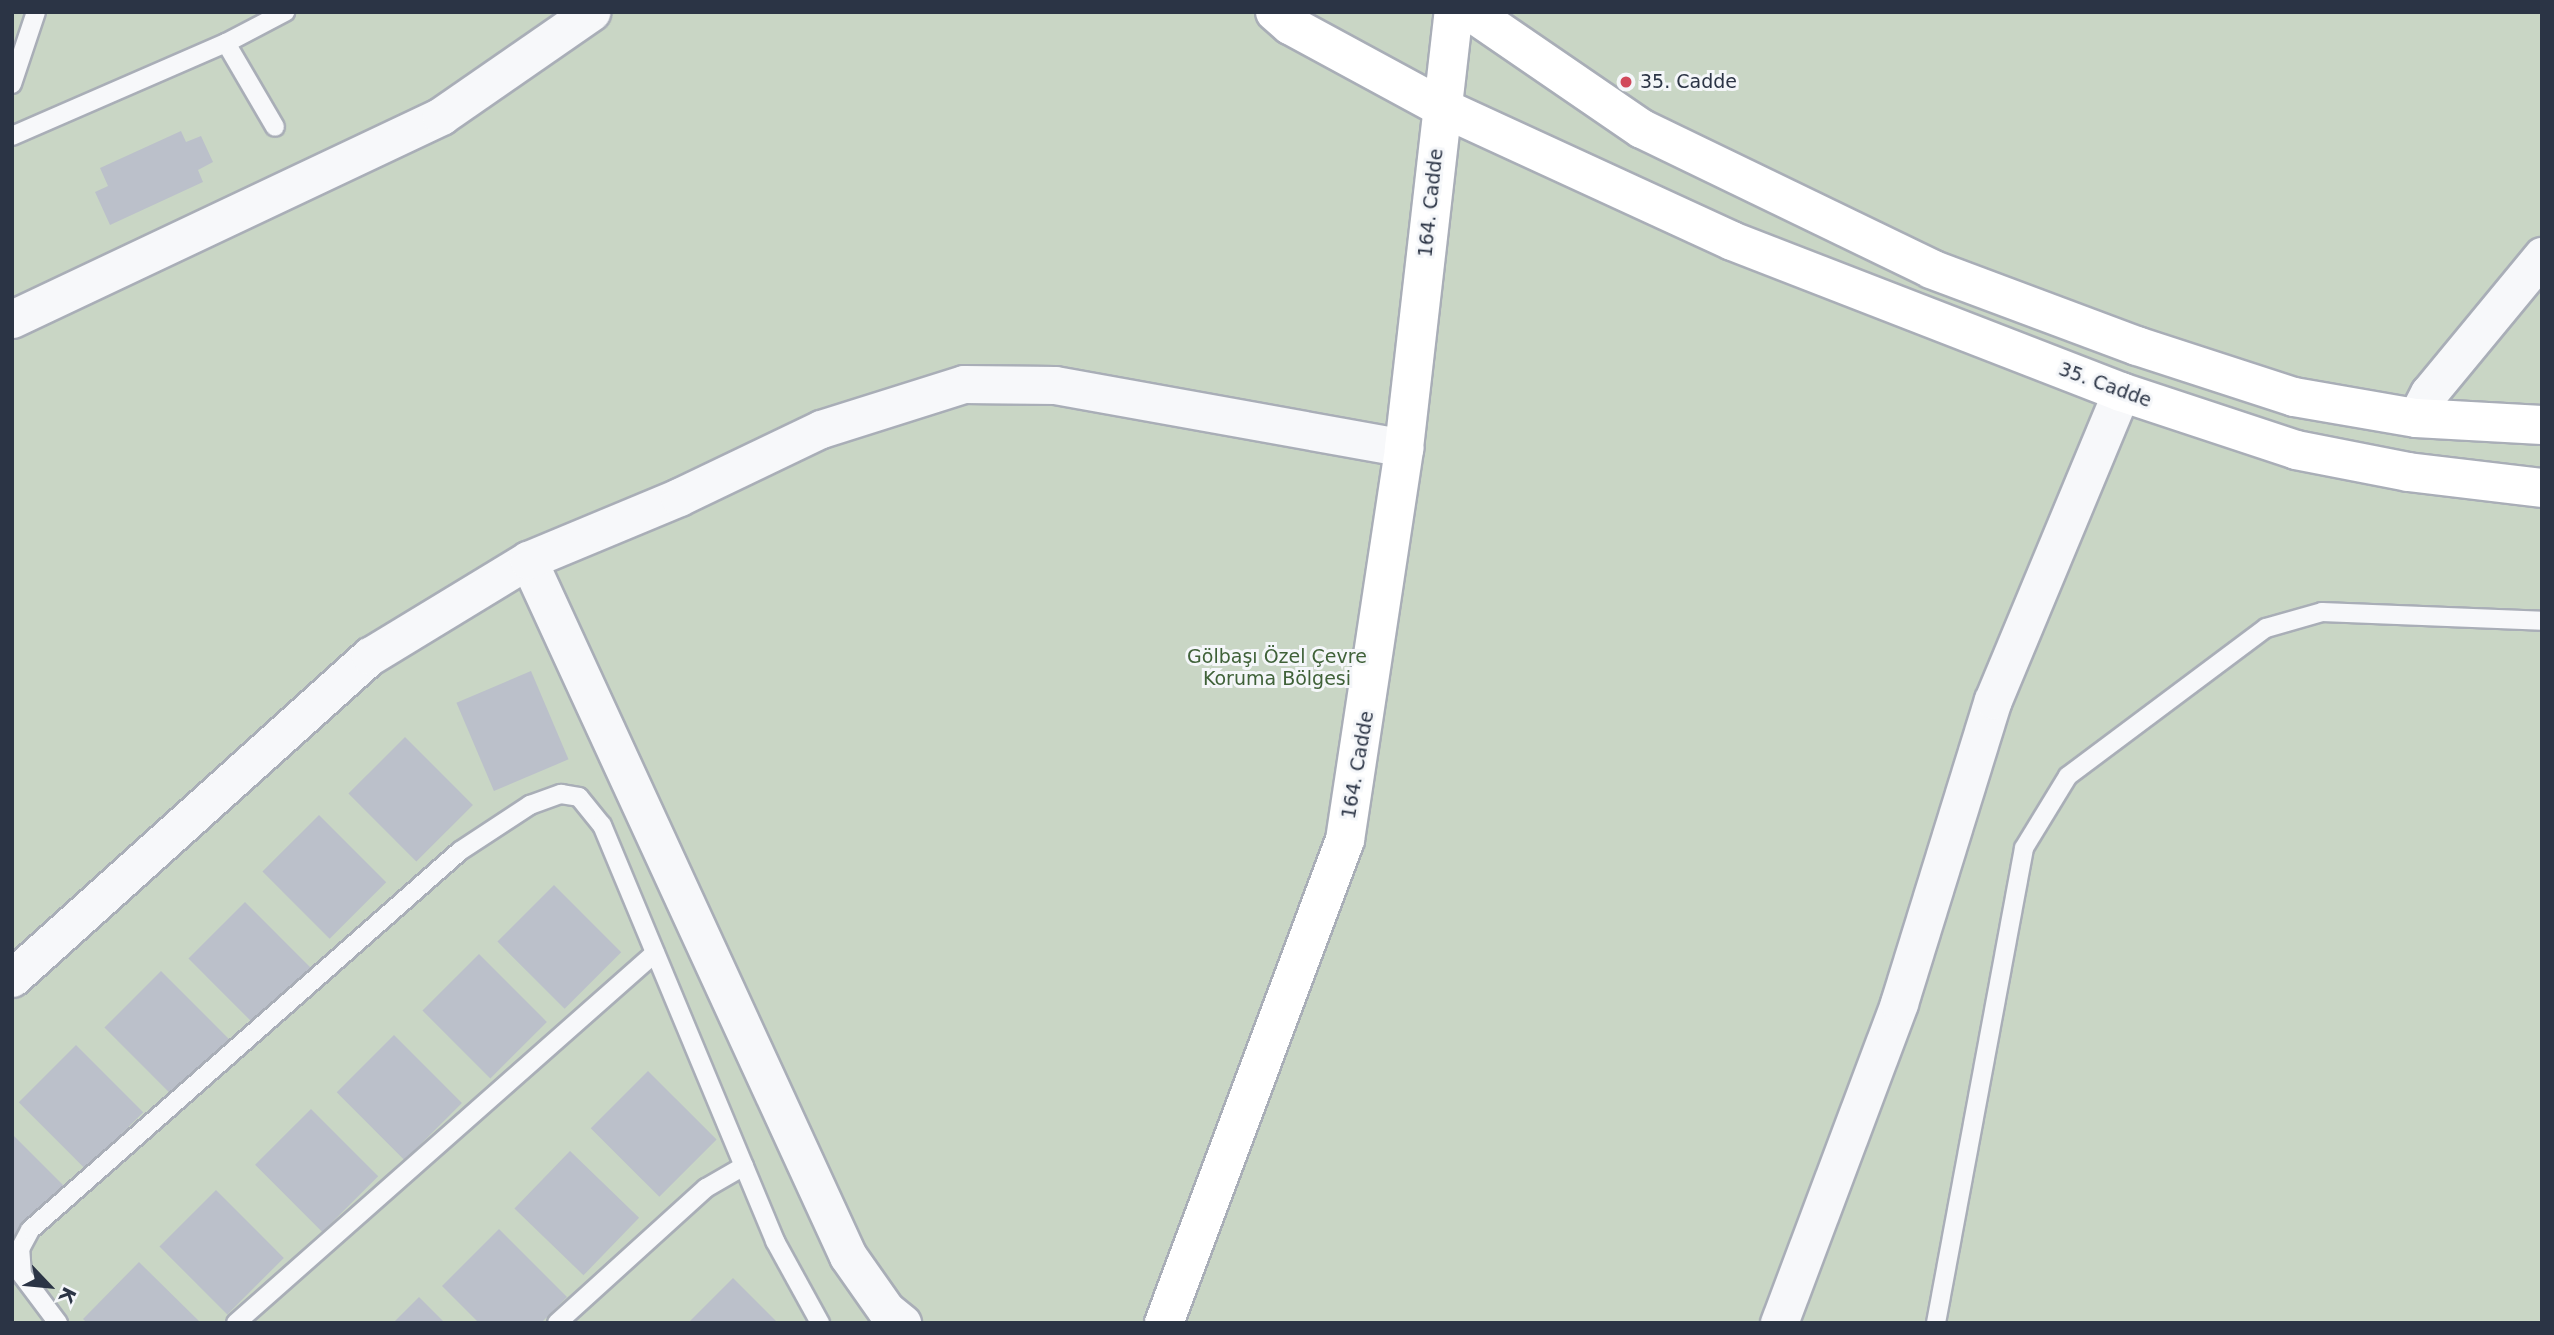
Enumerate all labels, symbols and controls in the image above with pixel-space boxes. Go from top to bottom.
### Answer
place label: 35. Cadde [1640,71,1737,93]
marker: 35. Cadde [1618,74,1634,90]
street label: 164. Cadde [1414,148,1448,258]
street label: 35. Cadde [2056,358,2154,412]
park label: Gölbaşı Özel Çevre Koruma Bölgesi [1187,646,1367,690]
street label: 164. Cadde [1337,709,1379,821]
north arrow [14,1251,84,1321]
text: K [55,1284,81,1307]

